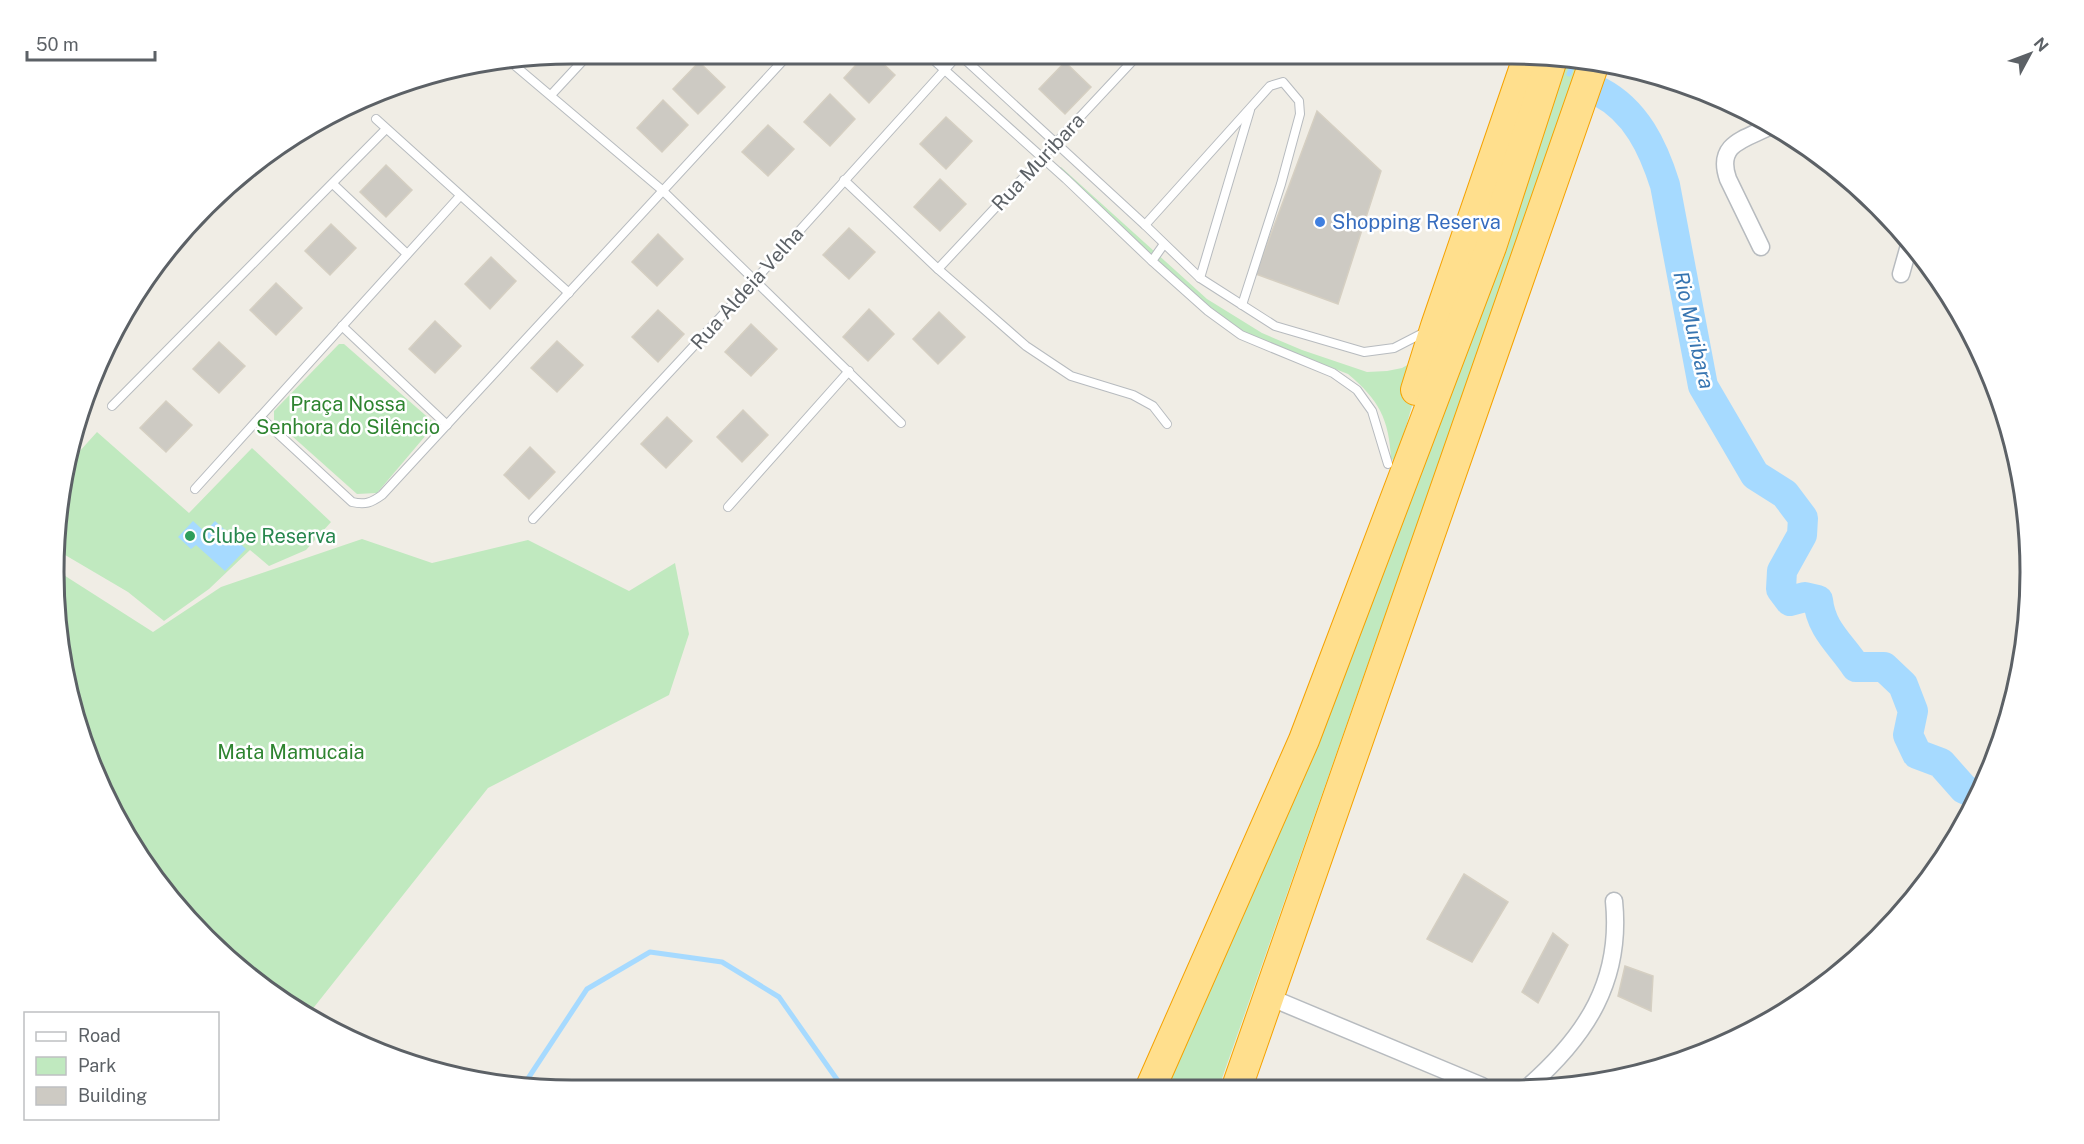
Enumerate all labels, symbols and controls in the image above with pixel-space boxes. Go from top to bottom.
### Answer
scale bar [27,24,154,62]
north arrow [2000,24,2060,84]
text: 50 m [36,34,79,55]
text: N [2030,34,2052,55]
street label: Rua Muribara [987,108,1089,216]
place label: Shopping Reserva [1332,210,1501,234]
marker: Shopping Reserva [1313,215,1327,229]
street label: Rua Aldeia Velha [686,222,808,354]
water label: Rio Muribara [1668,269,1720,391]
park label: Praça Nossa Senhora do Silêncio [256,392,440,439]
place label: Clube Reserva [202,524,336,548]
marker: Clube Reserva [183,529,197,543]
park label: Mata Mamucaia [217,740,365,764]
legend [24,1012,219,1120]
text: Road [78,1025,121,1046]
text: Park [78,1055,116,1076]
text: Building [78,1085,147,1106]

